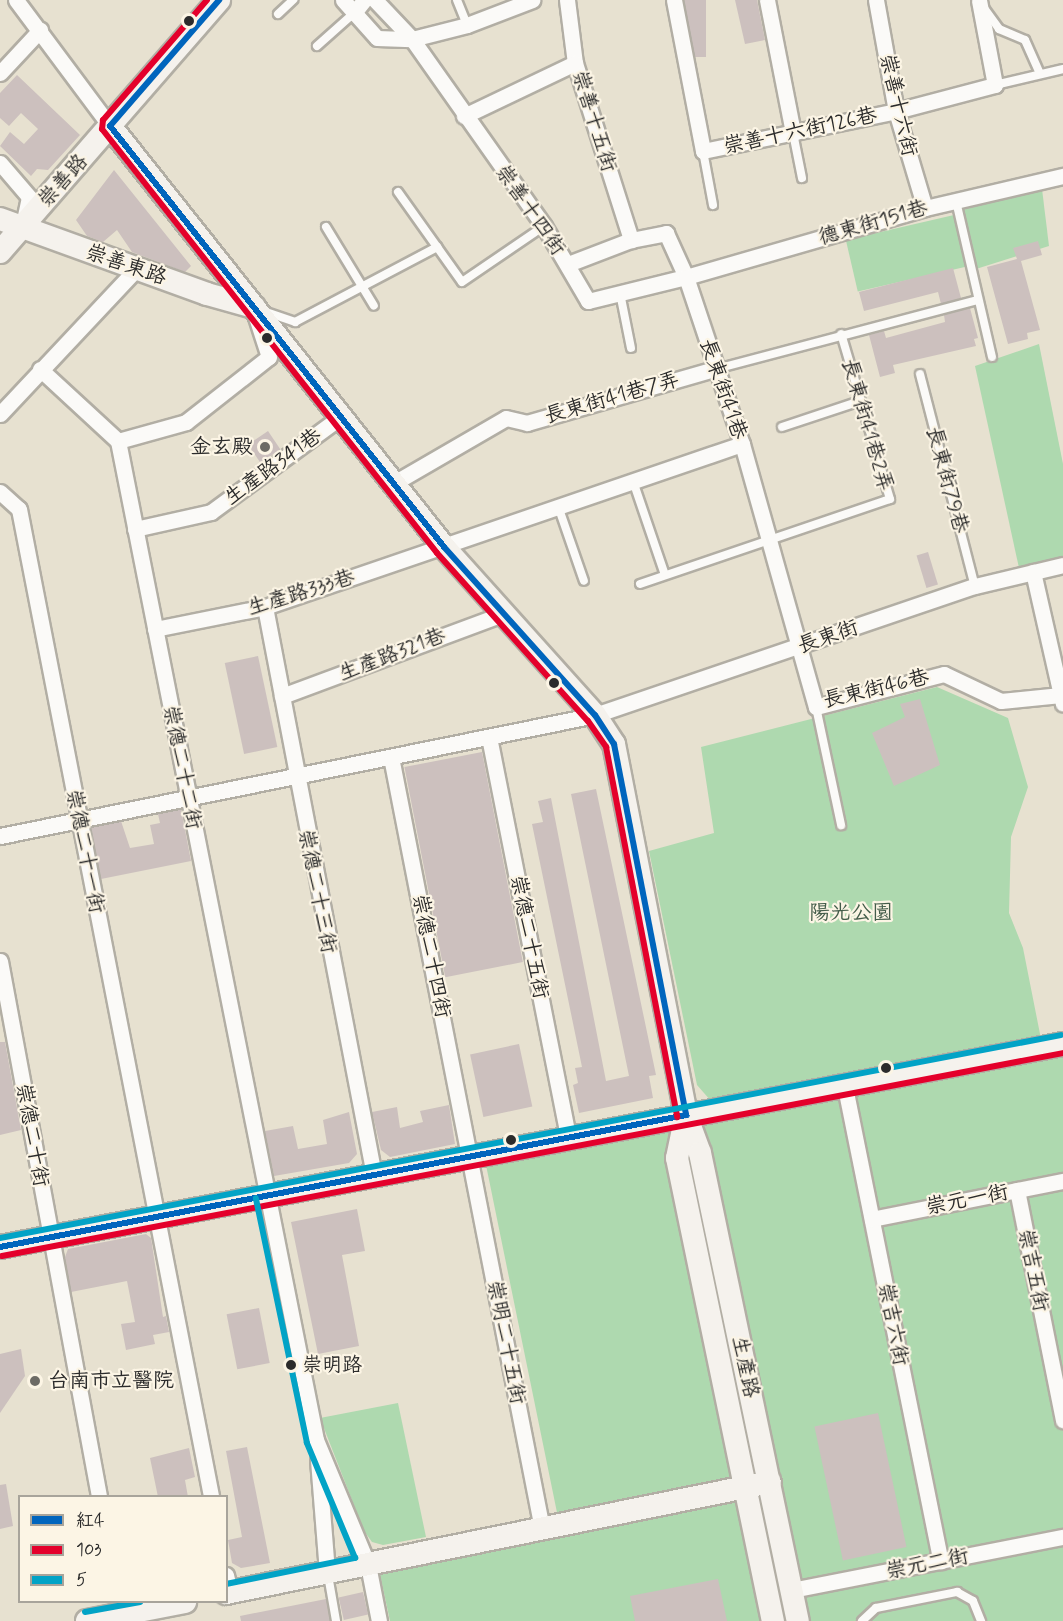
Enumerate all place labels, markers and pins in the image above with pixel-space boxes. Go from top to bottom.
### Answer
unlabelled marker [183,15,195,27]
unlabelled marker [261,332,273,344]
place label: 金玄殿 [190,434,253,460]
marker: 金玄殿 [258,440,272,454]
unlabelled marker [548,677,560,689]
unlabelled marker [880,1062,892,1074]
unlabelled marker [505,1134,517,1146]
place label: 崇明路 [302,1353,362,1377]
marker: 崇明路 [285,1359,297,1371]
place label: 台南市立醫院 [48,1368,174,1394]
marker: 台南市立醫院 [26,1372,44,1390]

